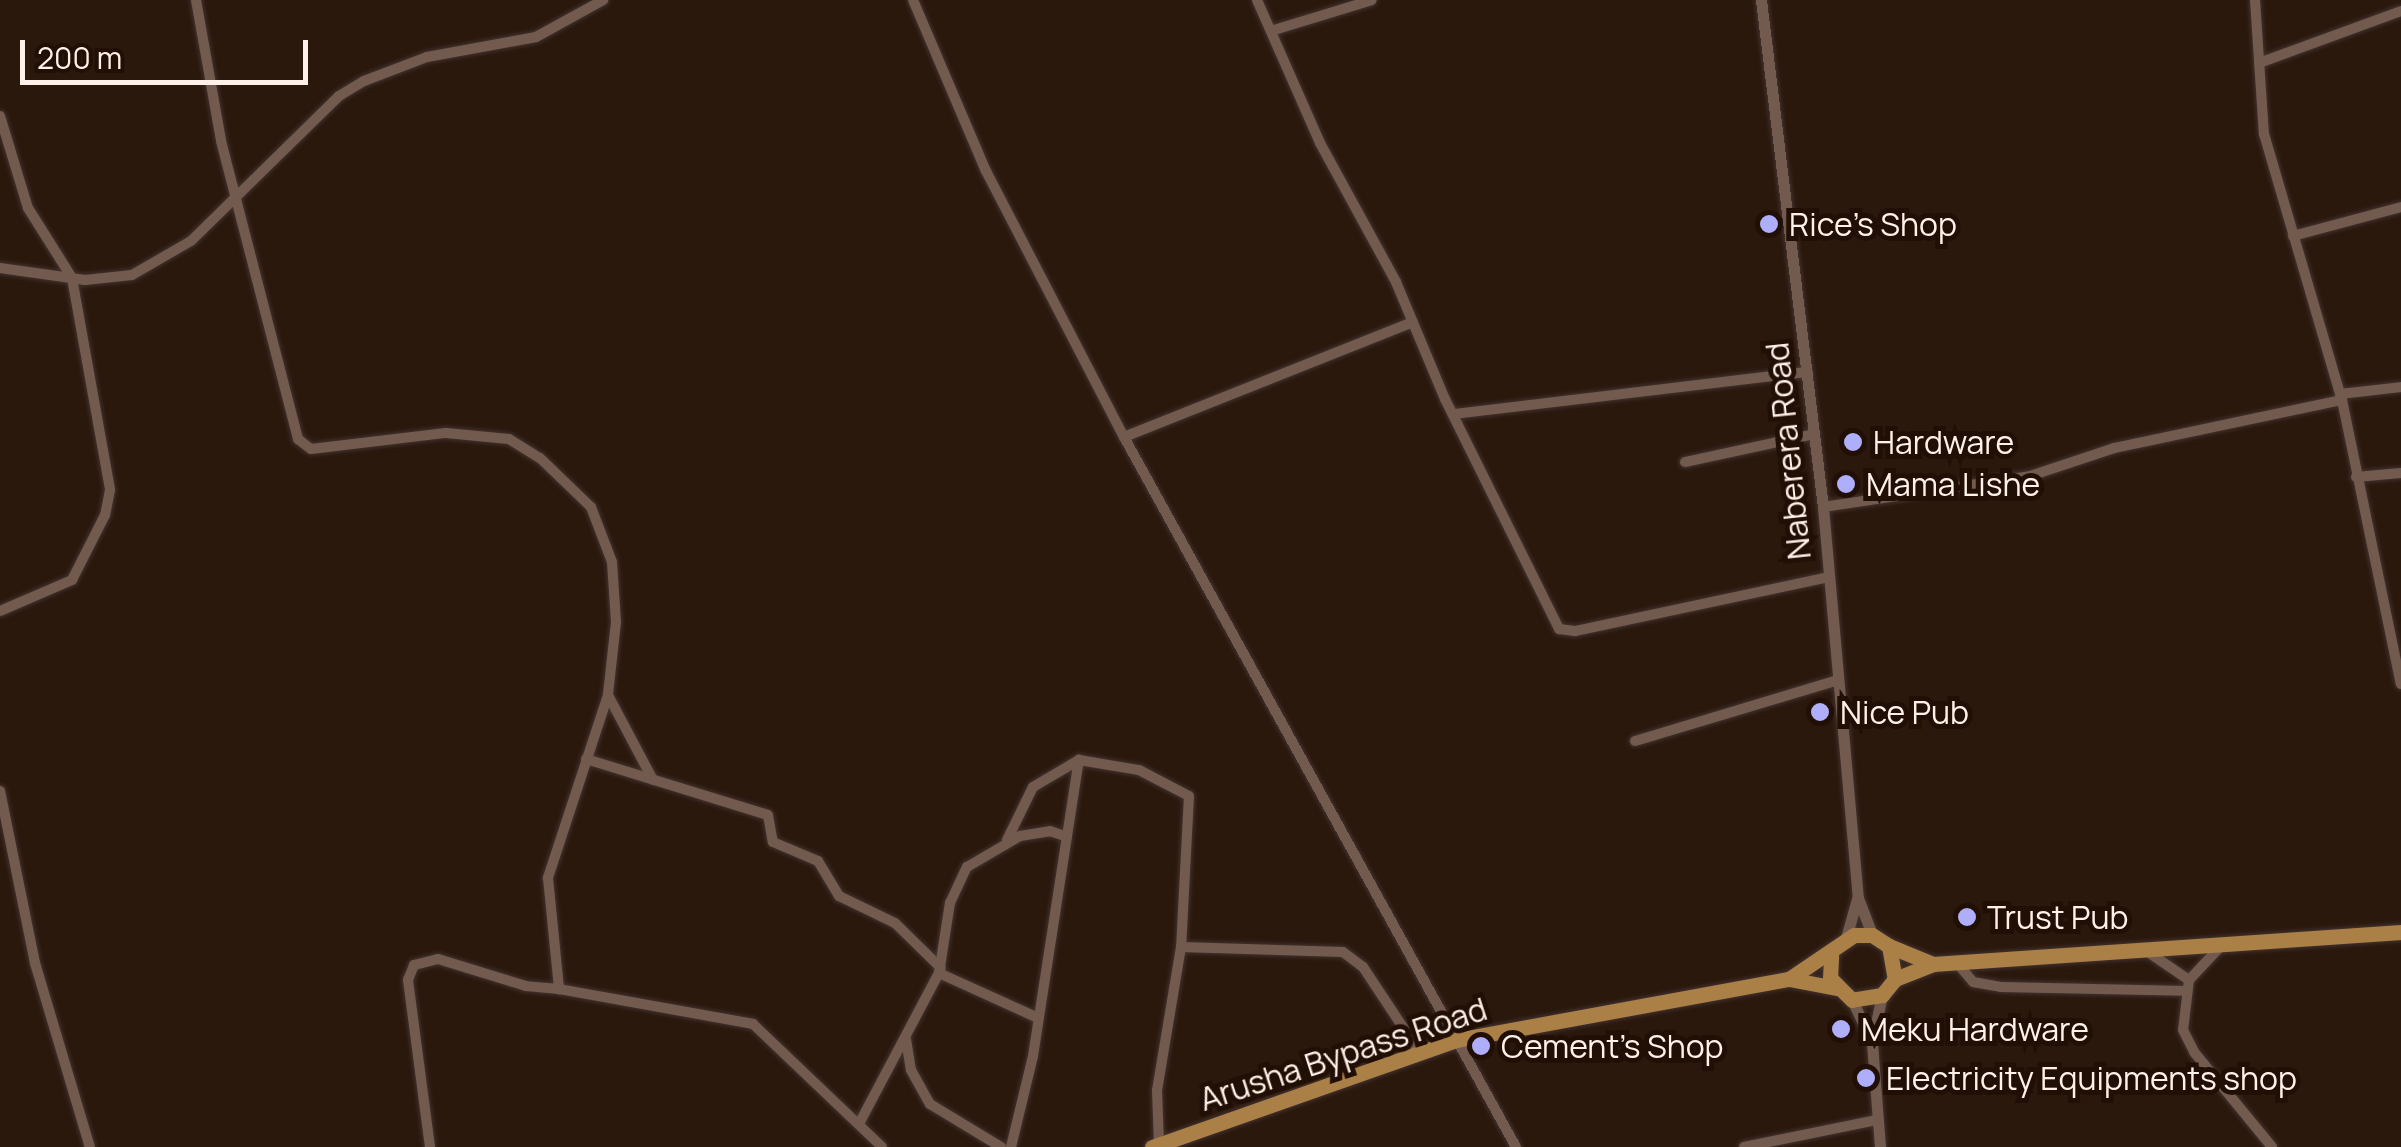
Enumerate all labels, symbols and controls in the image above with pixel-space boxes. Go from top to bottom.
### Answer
scale bar [25,20,312,82]
text: 200 m [37,37,122,78]
place label: Rice's Shop [1789,205,1957,243]
marker: Rice's Shop [1758,213,1780,235]
street label: Naberera Road [1758,341,1818,561]
place label: Hardware [1873,423,2014,461]
marker: Hardware [1842,431,1864,453]
place label: Mama Lishe [1866,465,2040,503]
marker: Mama Lishe [1835,473,1857,495]
place label: Nice Pub [1840,693,1969,731]
marker: Nice Pub [1809,701,1831,723]
place label: Trust Pub [1987,898,2128,936]
marker: Trust Pub [1956,906,1978,928]
street label: Arusha Bypass Road [1194,989,1492,1119]
place label: Meku Hardware [1861,1010,2089,1048]
marker: Meku Hardware [1830,1018,1852,1040]
place label: Cement's Shop [1501,1027,1723,1065]
marker: Cement's Shop [1470,1035,1492,1057]
place label: Electricity Equipments shop [1886,1059,2297,1097]
marker: Electricity Equipments shop [1855,1067,1877,1089]

